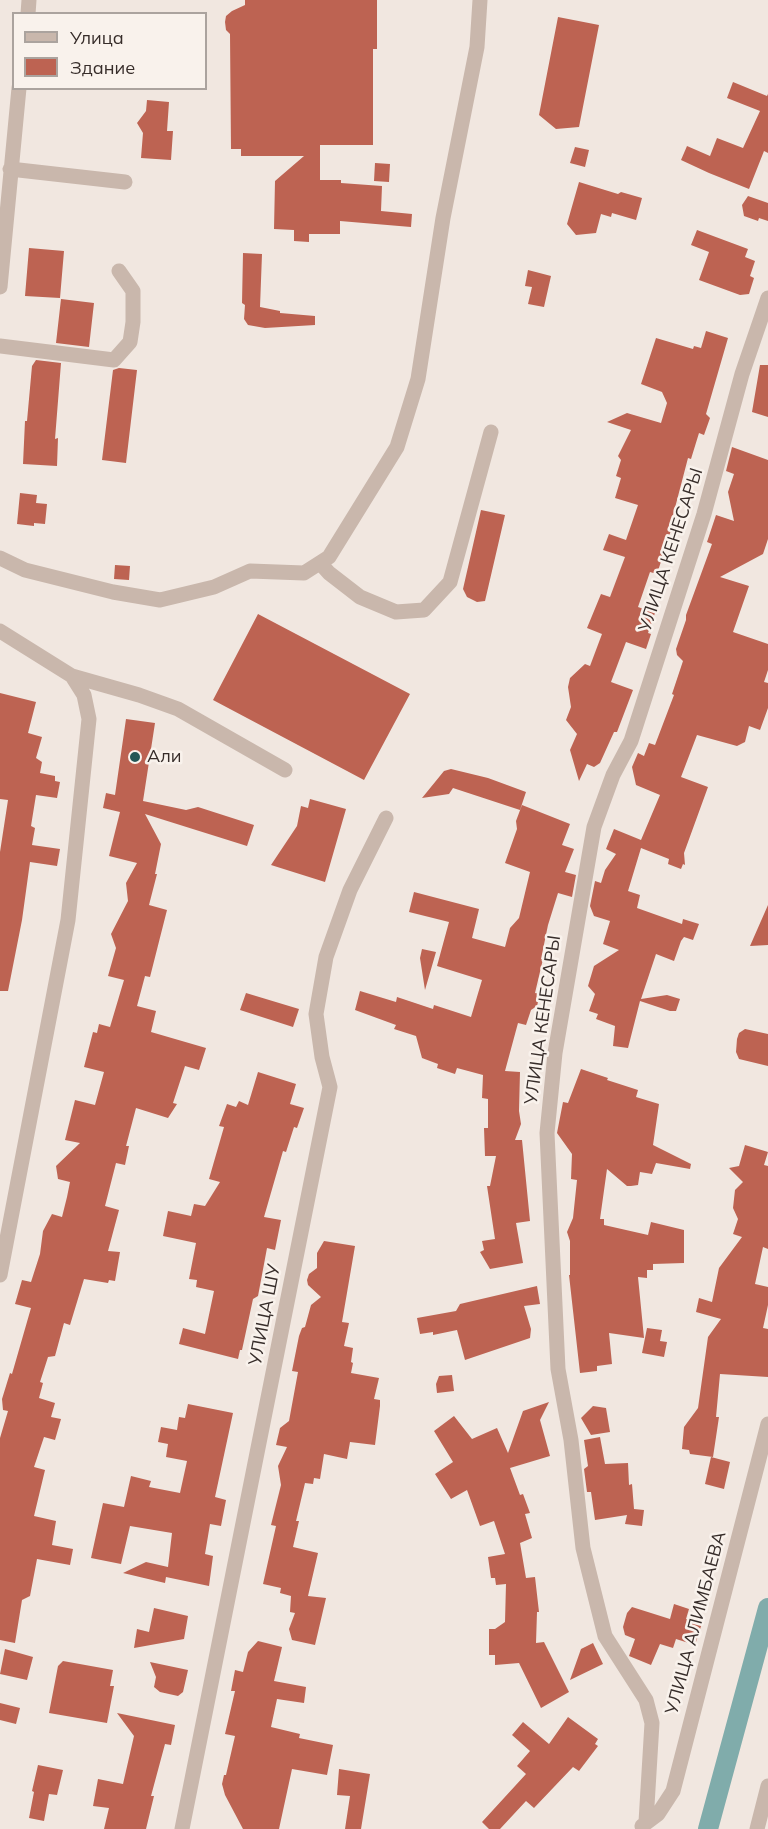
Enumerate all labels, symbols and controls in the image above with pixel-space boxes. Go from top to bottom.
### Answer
legend [12,12,207,90]
text: Улица [70,26,124,49]
text: Здание [70,56,135,79]
street label: УЛИЦА КЕНЕСАРЫ [634,465,708,635]
place label: Али [147,746,182,768]
marker: Али [128,750,142,764]
street label: УЛИЦА КЕНЕСАРЫ [520,934,566,1106]
street label: УЛИЦА ШУ [245,1262,285,1368]
street label: УЛИЦА АЛИМБАЕВА [661,1529,731,1717]

